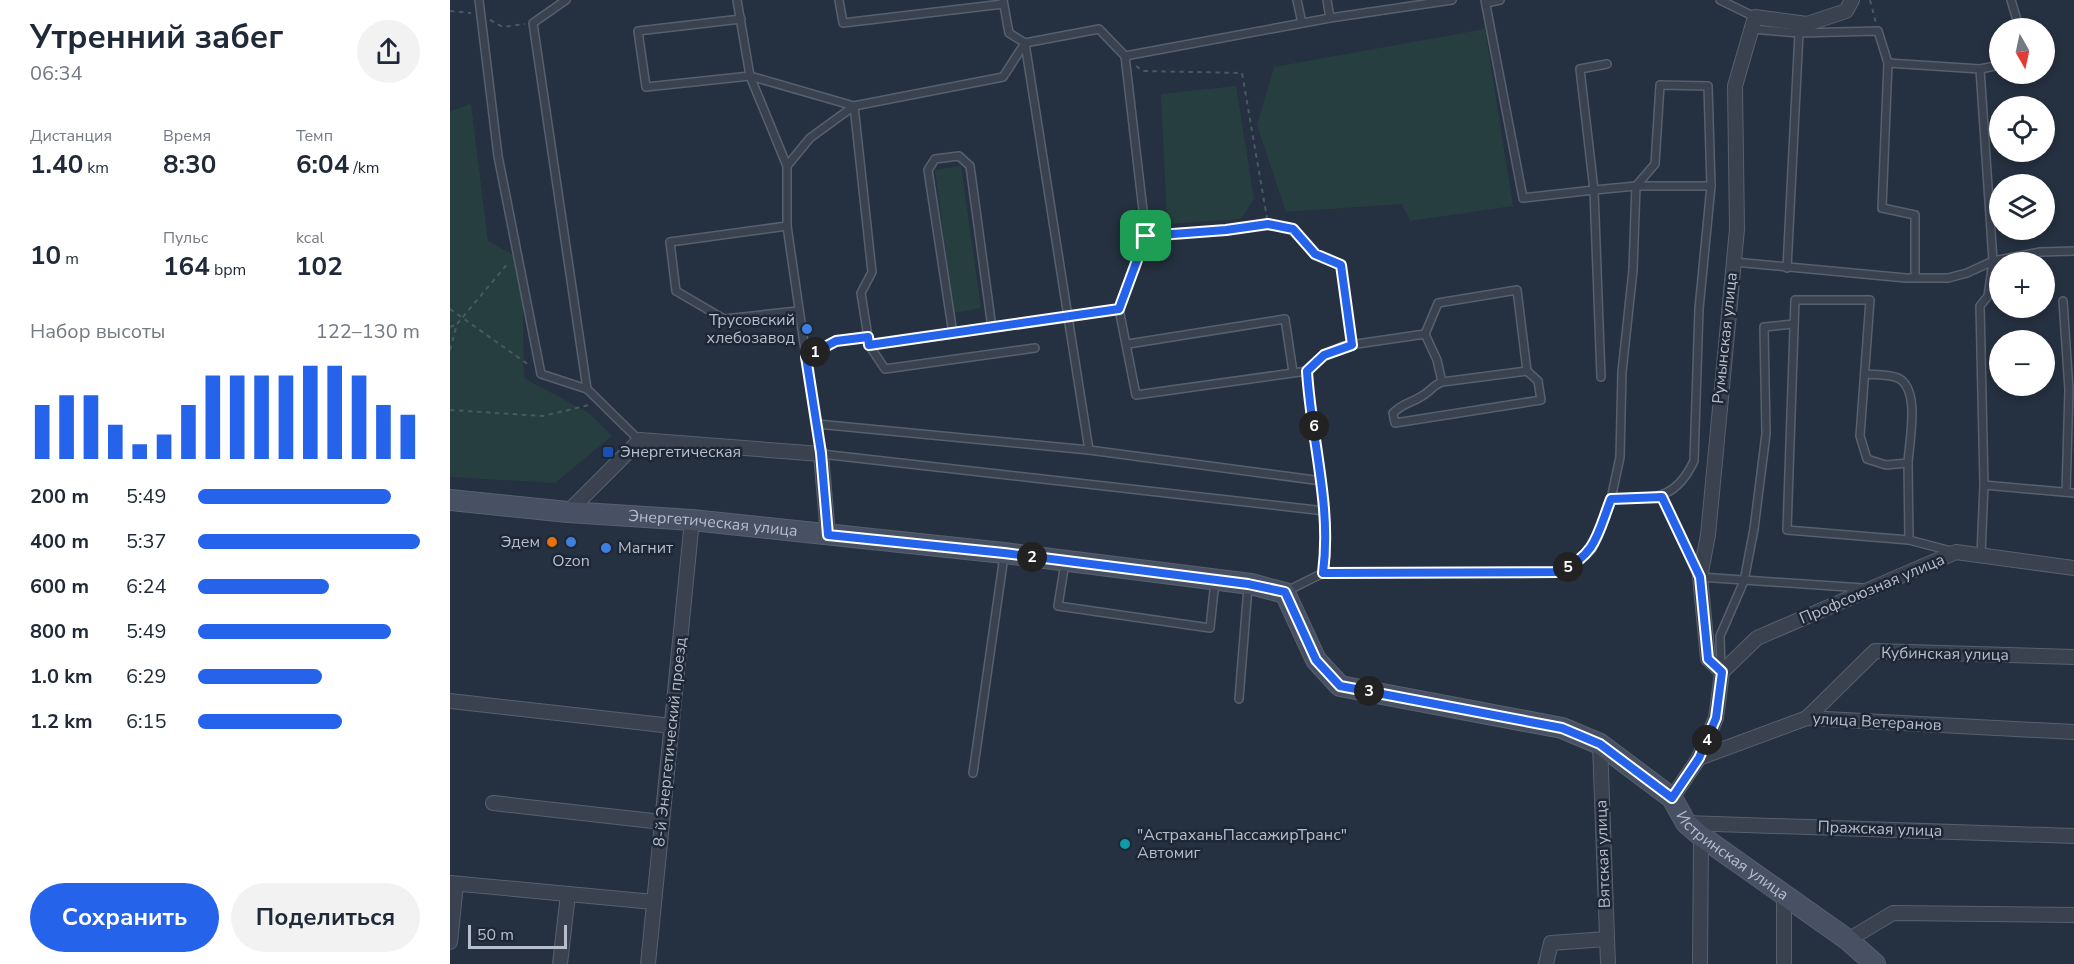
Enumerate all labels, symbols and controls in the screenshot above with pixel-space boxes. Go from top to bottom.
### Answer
text: Утренний забег [30,15,283,60]
north arrow [1989,18,2055,84]
map controls [1989,18,2055,396]
button: share [357,20,420,83]
text: 06:34 [30,60,83,87]
button: locate [1989,96,2055,162]
text: Дистанция [30,125,112,147]
text: Время [163,125,211,147]
text: Темп [296,125,333,147]
text: 1.40 [30,147,83,182]
text: 8:30 [163,147,216,182]
text: 6:04 [296,147,349,182]
text: km [83,157,109,179]
text: /km [349,157,380,179]
button: layers [1989,174,2055,240]
pin [1120,210,1171,261]
icon: arrive [1129,219,1162,252]
text: Пульс [163,227,208,249]
text: kcal [296,227,324,249]
text: 10 [30,238,61,273]
text: m [61,248,79,270]
text: 164 [163,249,210,284]
text: 102 [296,249,343,284]
button: + [1989,252,2055,318]
text: bpm [210,259,246,281]
street label: Румынская улица [1707,271,1743,405]
place label: Трусовский хлебозавод [707,309,796,349]
text: Набор высоты [30,318,165,345]
text: 122–130 m [316,318,420,345]
marker: Трусовский хлебозавод [800,322,814,336]
button: − [1989,330,2055,396]
pin: 1 [800,337,830,367]
text: 1 [810,341,820,363]
pin: 6 [1299,411,1329,441]
text: 6 [1309,415,1319,437]
place label: Энергетическая [620,441,741,463]
marker: Энергетическая [601,445,615,459]
text: 200 m [30,483,89,510]
text: 5:49 [126,483,167,510]
street label: Энергетическая улица [628,505,799,542]
text: 400 m [30,528,89,555]
text: 5:37 [126,528,167,555]
place label: Эдем [501,531,540,553]
marker: Эдем [545,535,559,549]
marker: Ozon [564,535,578,549]
place label: Магнит [618,537,674,559]
marker: Магнит [599,541,613,555]
pin: 2 [1017,542,1047,572]
text: 2 [1027,546,1037,568]
street label: Профсоюзная улица [1796,548,1948,630]
place label: Ozon [552,550,590,572]
pin: 5 [1553,552,1583,582]
text: 5 [1563,556,1573,578]
text: 600 m [30,573,89,600]
text: 6:24 [126,573,167,600]
text: 800 m [30,618,89,645]
text: 5:49 [126,618,167,645]
street label: 8-й Энергетический проезд [648,636,692,848]
street label: Кубинская улица [1881,642,2009,666]
text: 1.0 km [30,663,93,690]
text: 6:29 [126,663,167,690]
pin: 3 [1354,676,1384,706]
text: 3 [1364,680,1374,702]
text: 1.2 km [30,708,93,735]
text: 6:15 [126,708,167,735]
street label: улица Ветеранов [1812,708,1942,736]
pin: 4 [1692,725,1722,755]
text: 4 [1702,729,1712,751]
street label: Вятская улица [1590,799,1616,909]
street label: Истринская улица [1670,807,1793,906]
street label: Пражская улица [1817,816,1943,842]
place label: "АстраханьПассажирТранс" Автомиг [1137,824,1347,864]
marker: "АстраханьПассажирТранс" Автомиг [1118,837,1132,851]
button: Сохранить [30,883,219,952]
button: Поделиться [231,883,420,952]
scale bar [468,922,567,950]
text: 50 m [477,924,514,946]

